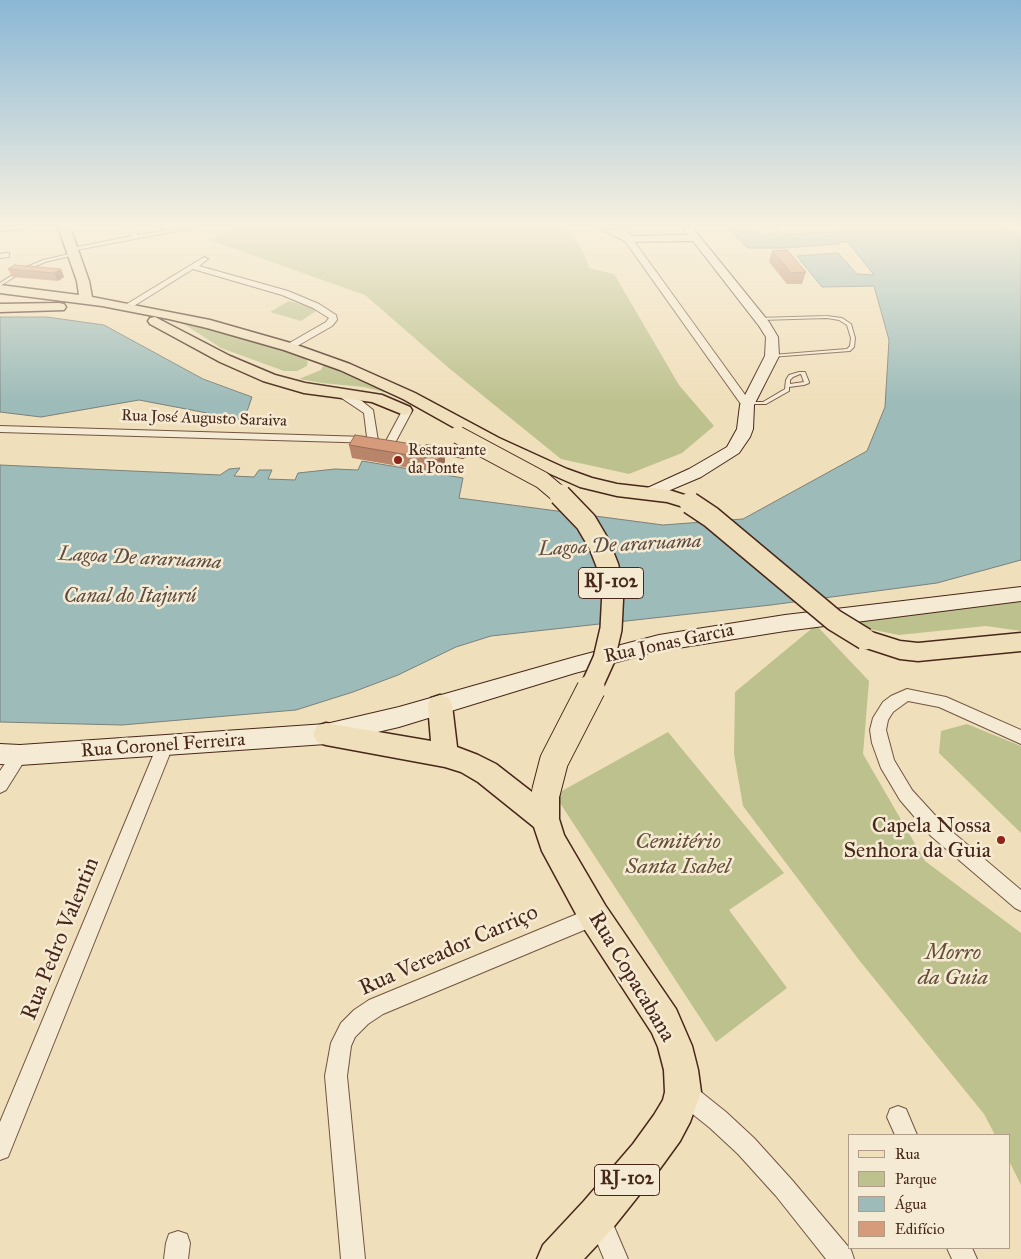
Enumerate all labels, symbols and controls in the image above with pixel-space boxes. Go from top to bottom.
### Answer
street label: Rua José Augusto Saraiva [121,407,287,431]
place label: Restaurante da Ponte [408,441,486,479]
marker: Restaurante da Ponte [392,454,404,466]
water label: Lagoa De araruama [538,530,702,562]
water label: Lagoa De araruama [58,543,222,575]
road number: RJ-102 [578,568,644,598]
water label: Canal do Itajurú [64,585,196,609]
street label: Rua Jonas Garcia [602,619,736,669]
street label: Rua Coronel Ferreira [80,729,246,763]
place label: Capela Nossa Senhora da Guia [843,814,991,866]
park label: Cemitério Santa Isabel [626,830,730,881]
marker: Capela Nossa Senhora da Guia [995,834,1007,846]
street label: Rua Pedro Valentin [16,854,106,1024]
street label: Rua Vereador Carriço [355,900,543,1002]
street label: Rua Copacabana [582,907,680,1047]
park label: Morro da Guia [918,941,988,992]
legend [848,1134,1011,1249]
text: Rua [895,1145,920,1163]
road number: RJ-102 [594,1164,660,1196]
text: Parque [895,1170,937,1188]
text: Água [895,1195,927,1213]
text: Edifício [895,1220,945,1238]

